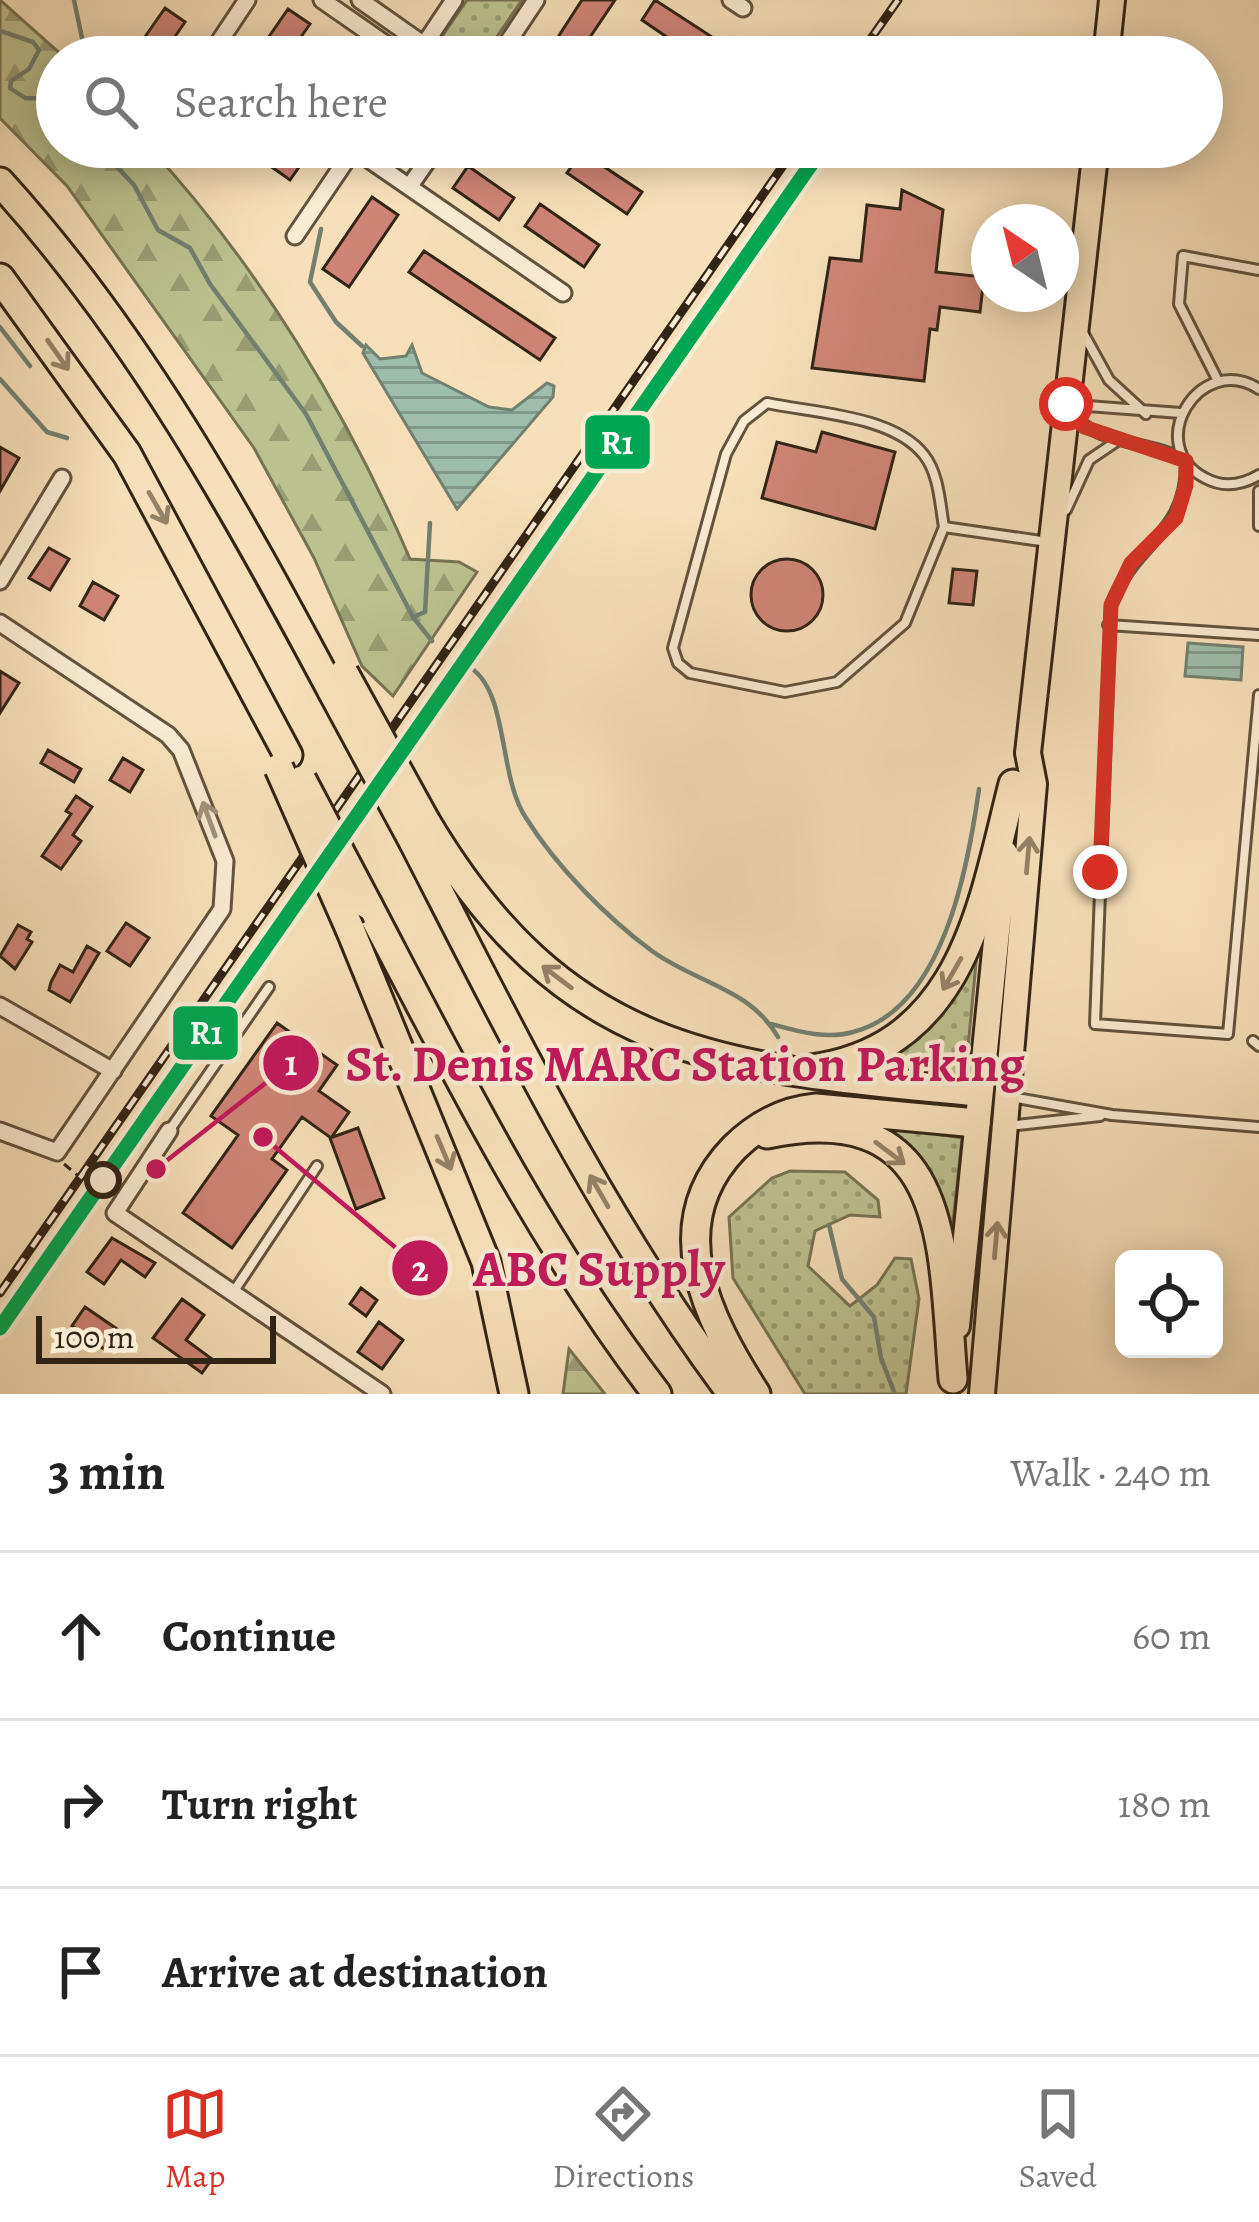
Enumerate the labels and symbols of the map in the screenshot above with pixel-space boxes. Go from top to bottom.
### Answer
north arrow [971,204,1079,312]
one-way arrow [45,338,70,371]
route start [1039,377,1093,431]
line badge: R1 [583,413,652,471]
text: R1 [601,420,634,465]
one-way arrow [147,490,171,525]
one-way arrow [197,801,219,838]
one-way arrow [1017,836,1040,875]
route end [1073,845,1127,899]
one-way arrow [940,956,963,991]
one-way arrow [541,965,574,991]
line badge: R1 [171,1004,240,1062]
text: R1 [190,1010,223,1055]
callout: St. Denis MARC Station Parking [261,1019,1050,1106]
text: St. Denis MARC Station Parking [345,1029,1025,1099]
text: 1 [285,1038,298,1087]
one-way arrow [435,1134,456,1171]
one-way arrow [874,1139,906,1165]
unlabelled marker [86,1163,120,1197]
one-way arrow [587,1174,611,1209]
one-way arrow [985,1221,1008,1260]
callout: ABC Supply [390,1224,749,1311]
text: ABC Supply [472,1234,726,1304]
text: 2 [411,1244,429,1293]
scale bar [36,1310,276,1363]

